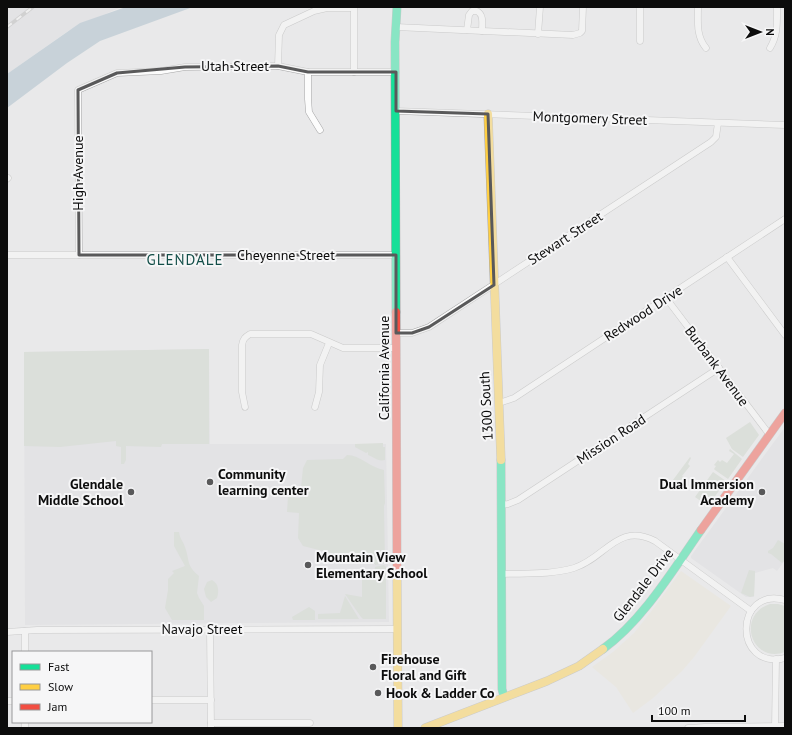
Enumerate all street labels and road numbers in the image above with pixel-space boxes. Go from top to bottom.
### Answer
street label: Utah Street [201,57,269,75]
street label: Montgomery Street [532,107,648,129]
street label: High Avenue [69,135,87,211]
street label: Stewart Street [524,207,606,269]
street label: Cheyenne Street [237,246,335,264]
street label: Redwood Drive [600,281,686,345]
street label: California Avenue [375,316,393,420]
street label: Burbank Avenue [681,322,753,410]
street label: 1300 South [475,371,497,441]
street label: Mission Road [573,410,649,468]
street label: Glendale Drive [609,545,677,625]
street label: Navajo Street [162,620,243,638]

